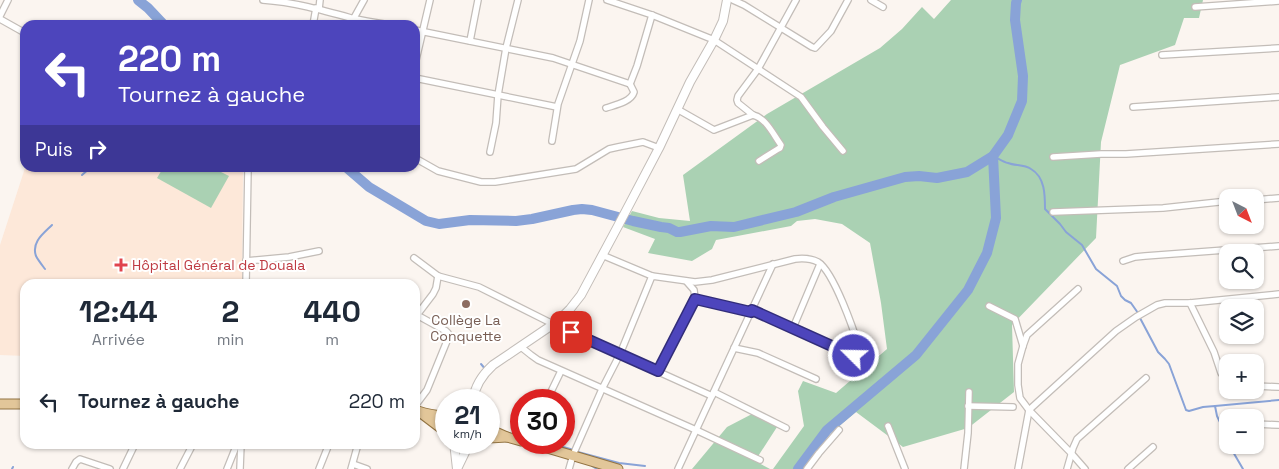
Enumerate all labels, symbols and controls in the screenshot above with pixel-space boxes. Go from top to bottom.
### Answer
text: 220 m [118,37,221,81]
icon: left [35,40,100,105]
text: Tournez à gauche [118,80,305,108]
icon: right [83,135,111,163]
text: Puis [35,137,73,162]
north arrow [1219,189,1264,234]
map controls [1219,189,1264,454]
button: search [1219,244,1264,289]
place label: Hôpital Général de Douala [132,256,305,274]
marker: Hôpital Général de Douala [114,258,128,272]
text: 12:44 [79,292,158,331]
text: 2 [222,292,239,331]
text: 440 [303,292,361,331]
marker: Collège La Conquette [460,298,472,310]
button: layers [1219,299,1264,344]
place label: Collège La Conquette [430,311,502,345]
pin [550,311,592,353]
icon: arrive [557,318,585,346]
text: Arrivée [92,329,145,350]
text: min [217,329,244,350]
text: m [325,329,339,350]
position arrow [827,329,879,381]
button: + [1219,354,1264,399]
icon: left [35,388,63,416]
text: Tournez à gauche [78,389,240,414]
text: 220 m [349,389,405,414]
speed limit sign: 30 [510,389,575,454]
text: 21 [454,399,481,431]
button: − [1219,409,1264,454]
text: km/h [453,426,482,442]

